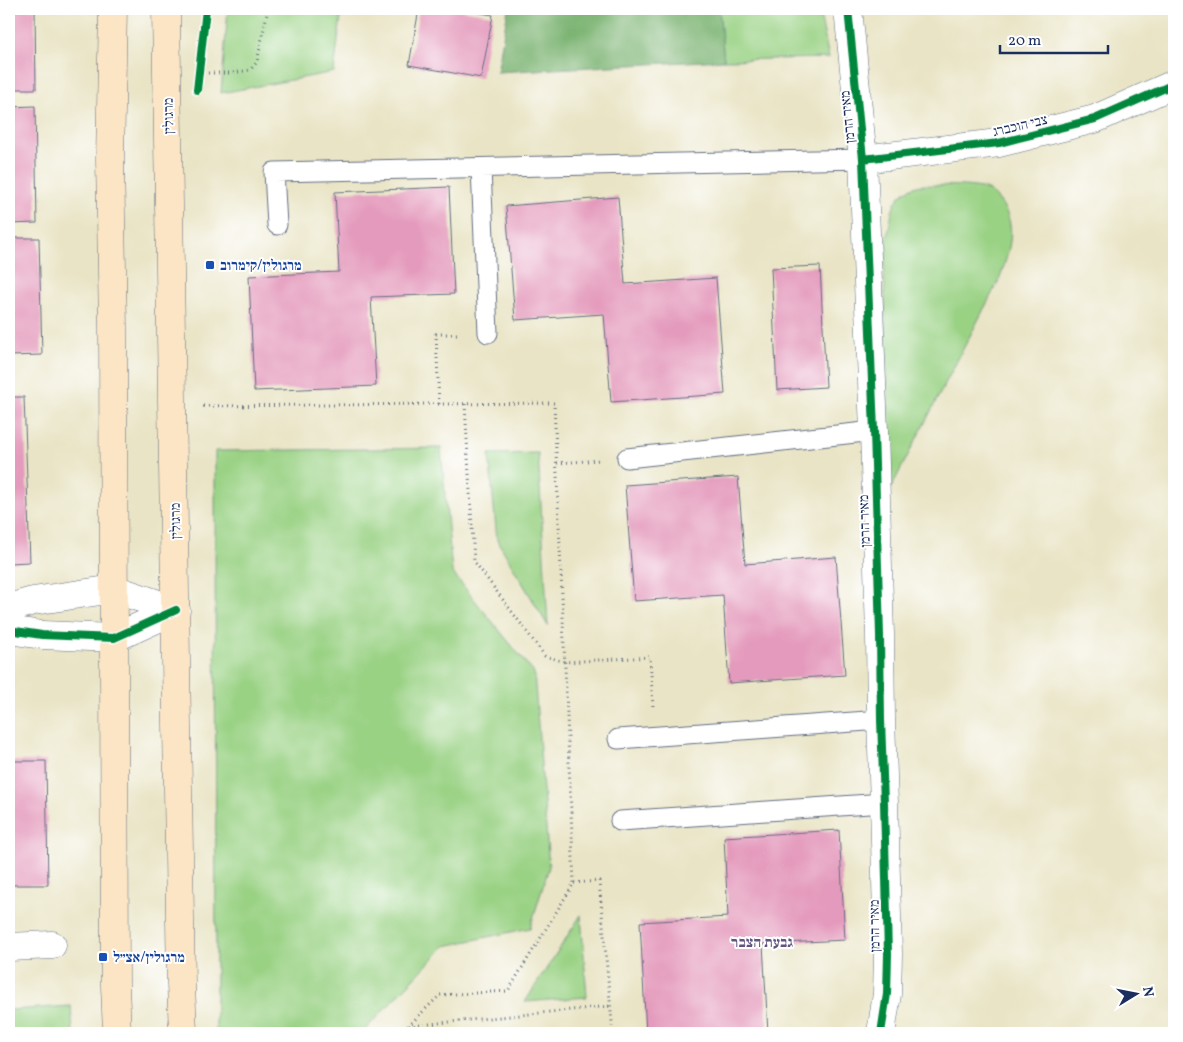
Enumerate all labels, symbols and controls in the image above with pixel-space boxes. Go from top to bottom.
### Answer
scale bar [1000,22,1108,54]
text: 20 m [1008,31,1041,52]
street label: מאיר הרמן [836,90,861,144]
street label: מרגולין [160,98,179,134]
street label: צבי הוכברג [991,111,1050,142]
place label: מרגולין/קימרוב [220,257,302,276]
marker: מרגולין/קימרוב [204,259,216,271]
street label: מאיר הרמן [855,494,876,548]
street label: מרגולין [167,503,186,539]
street label: מאיר הרמן [866,899,885,953]
district label: גבעת הצבר [731,933,793,954]
place label: מרגולין/אצ״ל [113,949,185,968]
marker: מרגולין/אצ״ל [97,951,109,963]
north arrow [1110,970,1160,1020]
text: N [1137,985,1158,999]

